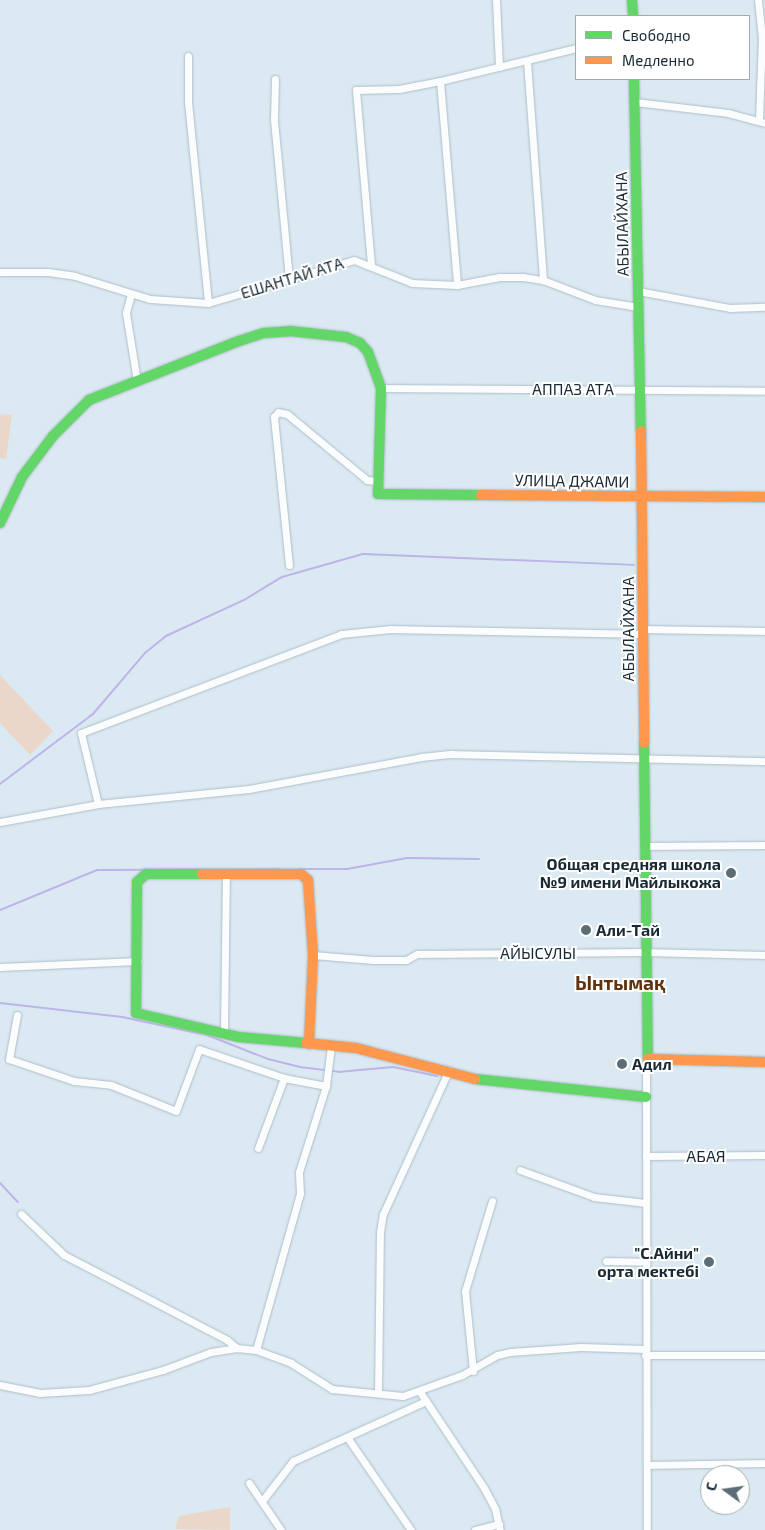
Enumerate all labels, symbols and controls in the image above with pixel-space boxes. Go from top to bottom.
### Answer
legend [575,15,750,80]
text: Свободно [622,26,691,44]
text: Медленно [622,51,695,69]
street label: АБЫЛАЙХАНА [611,171,633,277]
street label: ЕШАНТАЙ АТА [238,253,346,303]
street label: АППАЗ АТА [532,379,614,399]
street label: УЛИЦА ДЖАМИ [514,470,630,492]
street label: АБЫЛАЙХАНА [618,577,638,681]
place label: Общая средняя школа №9 имени Майлыкожа [540,854,721,892]
marker: Общая средняя школа №9 имени Майлыкожа [725,867,737,879]
place label: Али-Тай [596,920,660,940]
marker: Али-Тай [580,924,592,936]
street label: АЙЫСУЛЫ [500,943,576,963]
district label: Ынтымақ [575,972,665,994]
place label: Адил [632,1054,672,1074]
marker: Адил [616,1058,628,1070]
street label: АБАЯ [686,1146,726,1166]
place label: "С.Айни" орта мектебі [597,1243,699,1281]
marker: "С.Айни" орта мектебі [703,1256,715,1268]
north arrow [700,1465,750,1515]
text: С [702,1480,720,1493]

